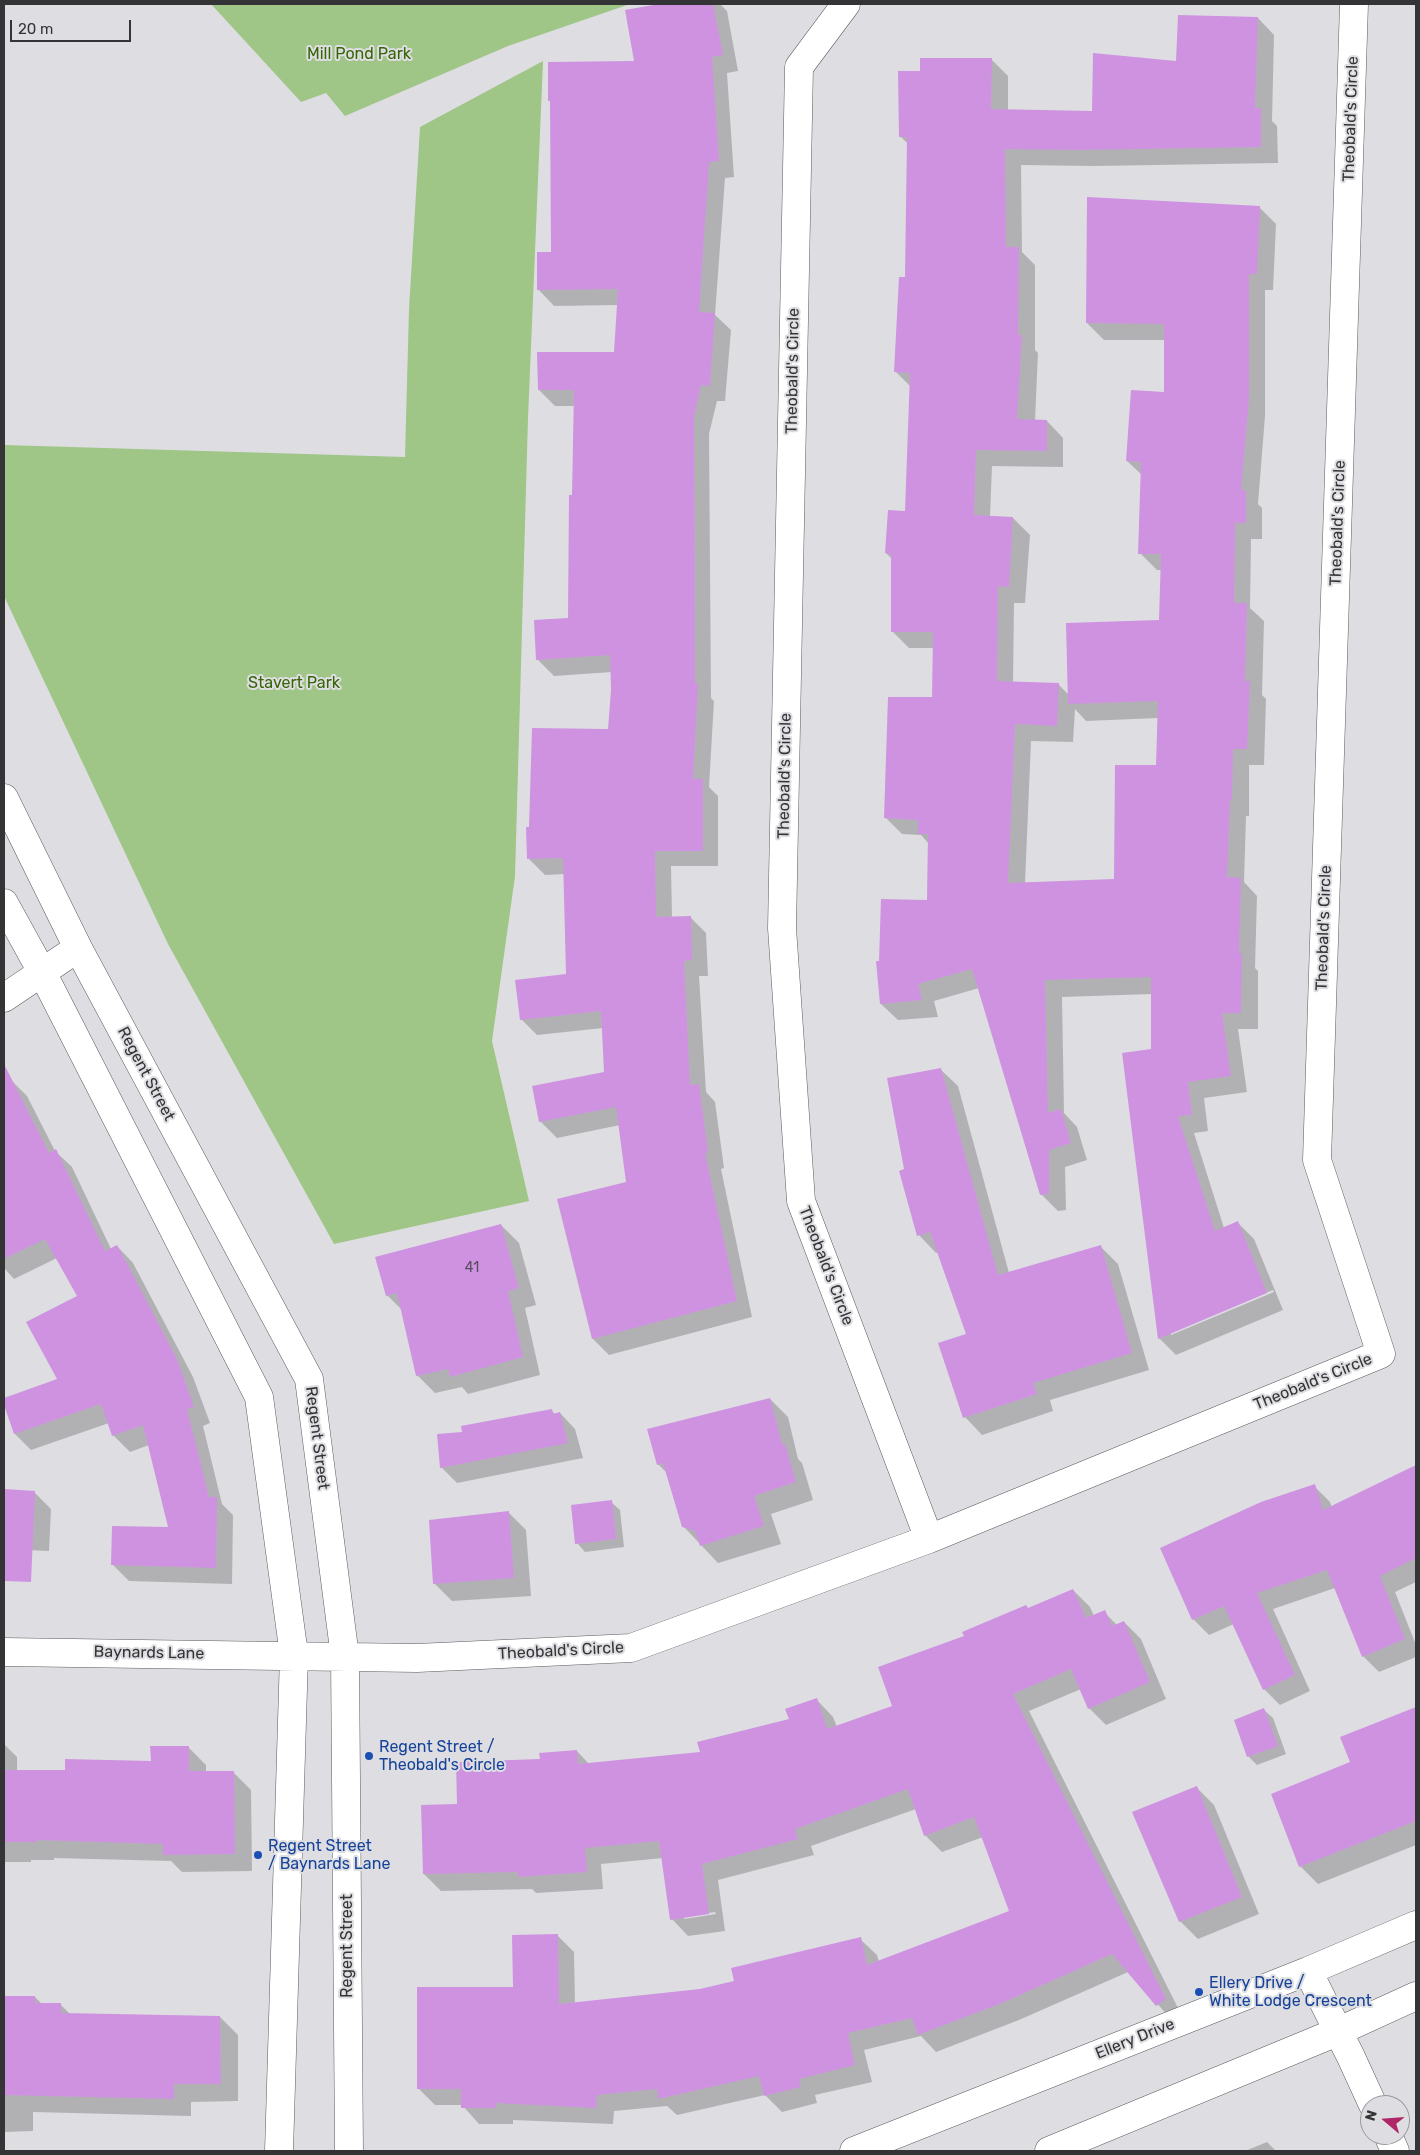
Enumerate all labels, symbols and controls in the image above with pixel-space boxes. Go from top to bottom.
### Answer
scale bar [12,10,134,42]
text: 20 m [18,20,53,38]
park label: Mill Pond Park [307,44,411,64]
street label: Theobald's Circle [1339,56,1363,182]
street label: Theobald's Circle [782,308,804,434]
street label: Theobald's Circle [1326,460,1350,586]
park label: Stavert Park [248,673,340,693]
street label: Theobald's Circle [774,713,796,839]
street label: Theobald's Circle [1312,865,1336,991]
street label: Regent Street [113,1024,179,1124]
street label: Theobald's Circle [794,1204,858,1328]
house number: 41 [465,1260,479,1276]
street label: Theobald's Circle [1251,1350,1375,1414]
street label: Regent Street [301,1385,333,1491]
street label: Theobald's Circle [498,1638,624,1664]
street label: Baynards Lane [93,1642,205,1664]
place label: Regent Street / Theobald's Circle [379,1737,505,1775]
marker: Regent Street / Theobald's Circle [363,1750,375,1762]
place label: Regent Street / Baynards Lane [268,1836,390,1874]
marker: Regent Street / Baynards Lane [252,1849,264,1861]
street label: Regent Street [337,1894,357,1998]
place label: Ellery Drive / White Lodge Crescent [1209,1973,1372,2011]
marker: Ellery Drive / White Lodge Crescent [1193,1986,1205,1998]
street label: Ellery Drive [1093,2014,1177,2064]
north arrow [1360,2095,1410,2145]
text: N [1362,2108,1381,2123]

